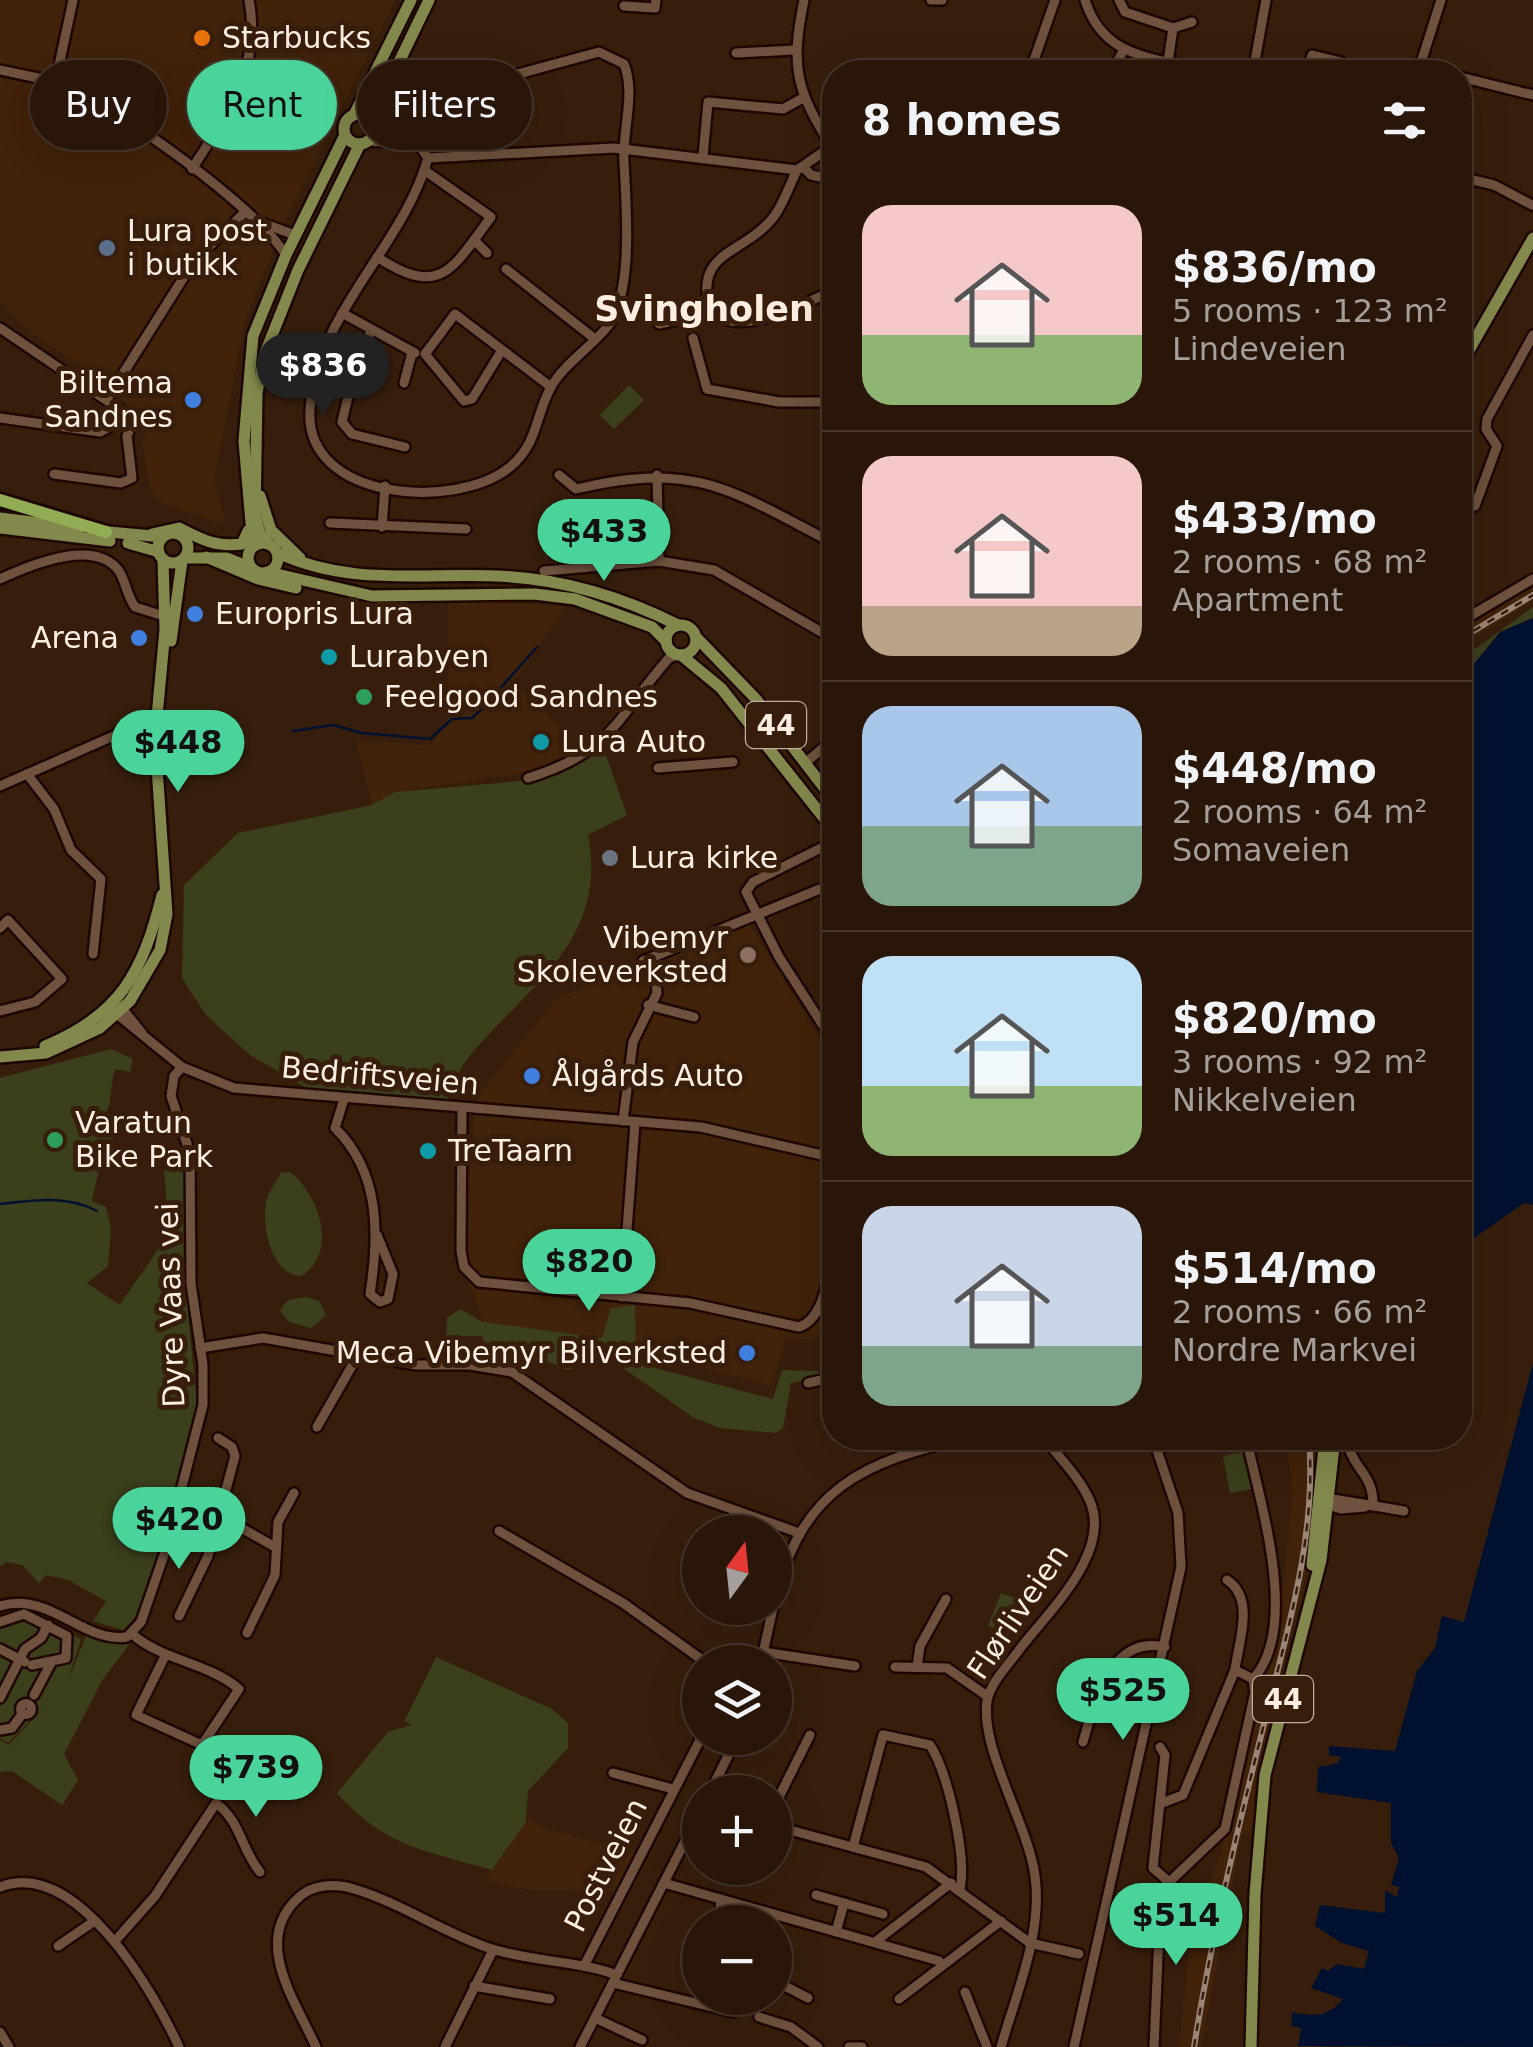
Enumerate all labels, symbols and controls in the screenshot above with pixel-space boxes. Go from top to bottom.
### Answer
place label: Starbucks [222,20,371,55]
marker: Starbucks [191,27,213,49]
chip: Buy [30,60,167,150]
chip: Rent [187,60,337,150]
chip: Filters [357,60,532,150]
icon: filters [1377,93,1432,148]
text: 8 homes [862,96,1062,145]
place label: Lura post i butikk [127,213,267,282]
marker: Lura post i butikk [96,237,118,259]
text: $836/mo [1172,243,1377,292]
icon: home [942,245,1062,365]
district label: Svingholen [594,289,814,329]
text: 5 rooms · 123 m² [1172,292,1448,330]
text: Lindeveien [1172,330,1346,368]
pin: $836 [264,333,382,418]
text: $836 [278,346,368,384]
place label: Biltema Sandnes [44,365,173,434]
marker: Biltema Sandnes [182,389,204,411]
text: $433/mo [1172,494,1377,543]
icon: home [942,496,1062,616]
pin: $433 [545,499,663,584]
text: $433 [559,512,649,550]
text: 2 rooms · 68 m² [1172,543,1427,581]
text: Apartment [1172,581,1343,619]
place label: Europris Lura [215,596,414,631]
marker: Europris Lura [184,603,206,625]
place label: Arena [31,620,119,655]
marker: Arena [128,627,150,649]
place label: Lurabyen [349,639,489,674]
marker: Lurabyen [318,646,340,668]
place label: Feelgood Sandnes [384,679,658,714]
marker: Feelgood Sandnes [353,686,375,708]
road number: 44 [746,702,806,748]
pin: $448 [119,710,237,795]
text: $448 [133,723,223,761]
place label: Lura Auto [561,724,706,759]
marker: Lura Auto [530,731,552,753]
text: $448/mo [1172,744,1377,793]
icon: home [942,746,1062,866]
text: 2 rooms · 64 m² [1172,793,1427,831]
text: Somaveien [1172,831,1350,869]
place label: Lura kirke [630,840,778,875]
marker: Lura kirke [599,847,621,869]
place label: Vibemyr Skoleverksted [517,920,729,989]
marker: Vibemyr Skoleverksted [737,944,759,966]
text: $820/mo [1172,994,1377,1043]
icon: home [942,996,1062,1116]
text: 3 rooms · 92 m² [1172,1043,1427,1081]
street label: Bedriftsveien [280,1049,480,1102]
place label: Ålgårds Auto [552,1058,744,1093]
marker: Ålgårds Auto [521,1065,543,1087]
text: Nikkelveien [1172,1081,1357,1119]
place label: Varatun Bike Park [75,1105,214,1174]
marker: Varatun Bike Park [44,1129,66,1151]
place label: TreTaarn [447,1133,573,1168]
marker: TreTaarn [417,1140,439,1162]
street label: Dyre Vaas vei [149,1202,192,1408]
pin: $820 [530,1229,648,1314]
text: $820 [544,1242,634,1280]
text: $514/mo [1172,1244,1377,1293]
icon: home [942,1246,1062,1366]
text: 2 rooms · 66 m² [1172,1293,1427,1331]
text: Nordre Markvei [1172,1331,1417,1369]
place label: Meca Vibemyr Bilverksted [336,1335,727,1370]
marker: Meca Vibemyr Bilverksted [736,1342,758,1364]
pin: $420 [120,1487,238,1572]
text: $420 [134,1500,224,1538]
north arrow [682,1515,792,1625]
map controls [682,1515,792,2015]
street label: Flørliveien [960,1538,1075,1686]
button: layers [682,1645,792,1755]
pin: $525 [1064,1658,1182,1743]
text: $525 [1078,1671,1168,1709]
road number: 44 [1253,1676,1313,1722]
pin: $739 [197,1735,315,1820]
text: $739 [211,1748,301,1786]
button: + [682,1775,792,1885]
street label: Postveien [557,1792,654,1937]
pin: $514 [1117,1883,1235,1968]
text: $514 [1131,1896,1221,1934]
button: − [682,1905,792,2015]

